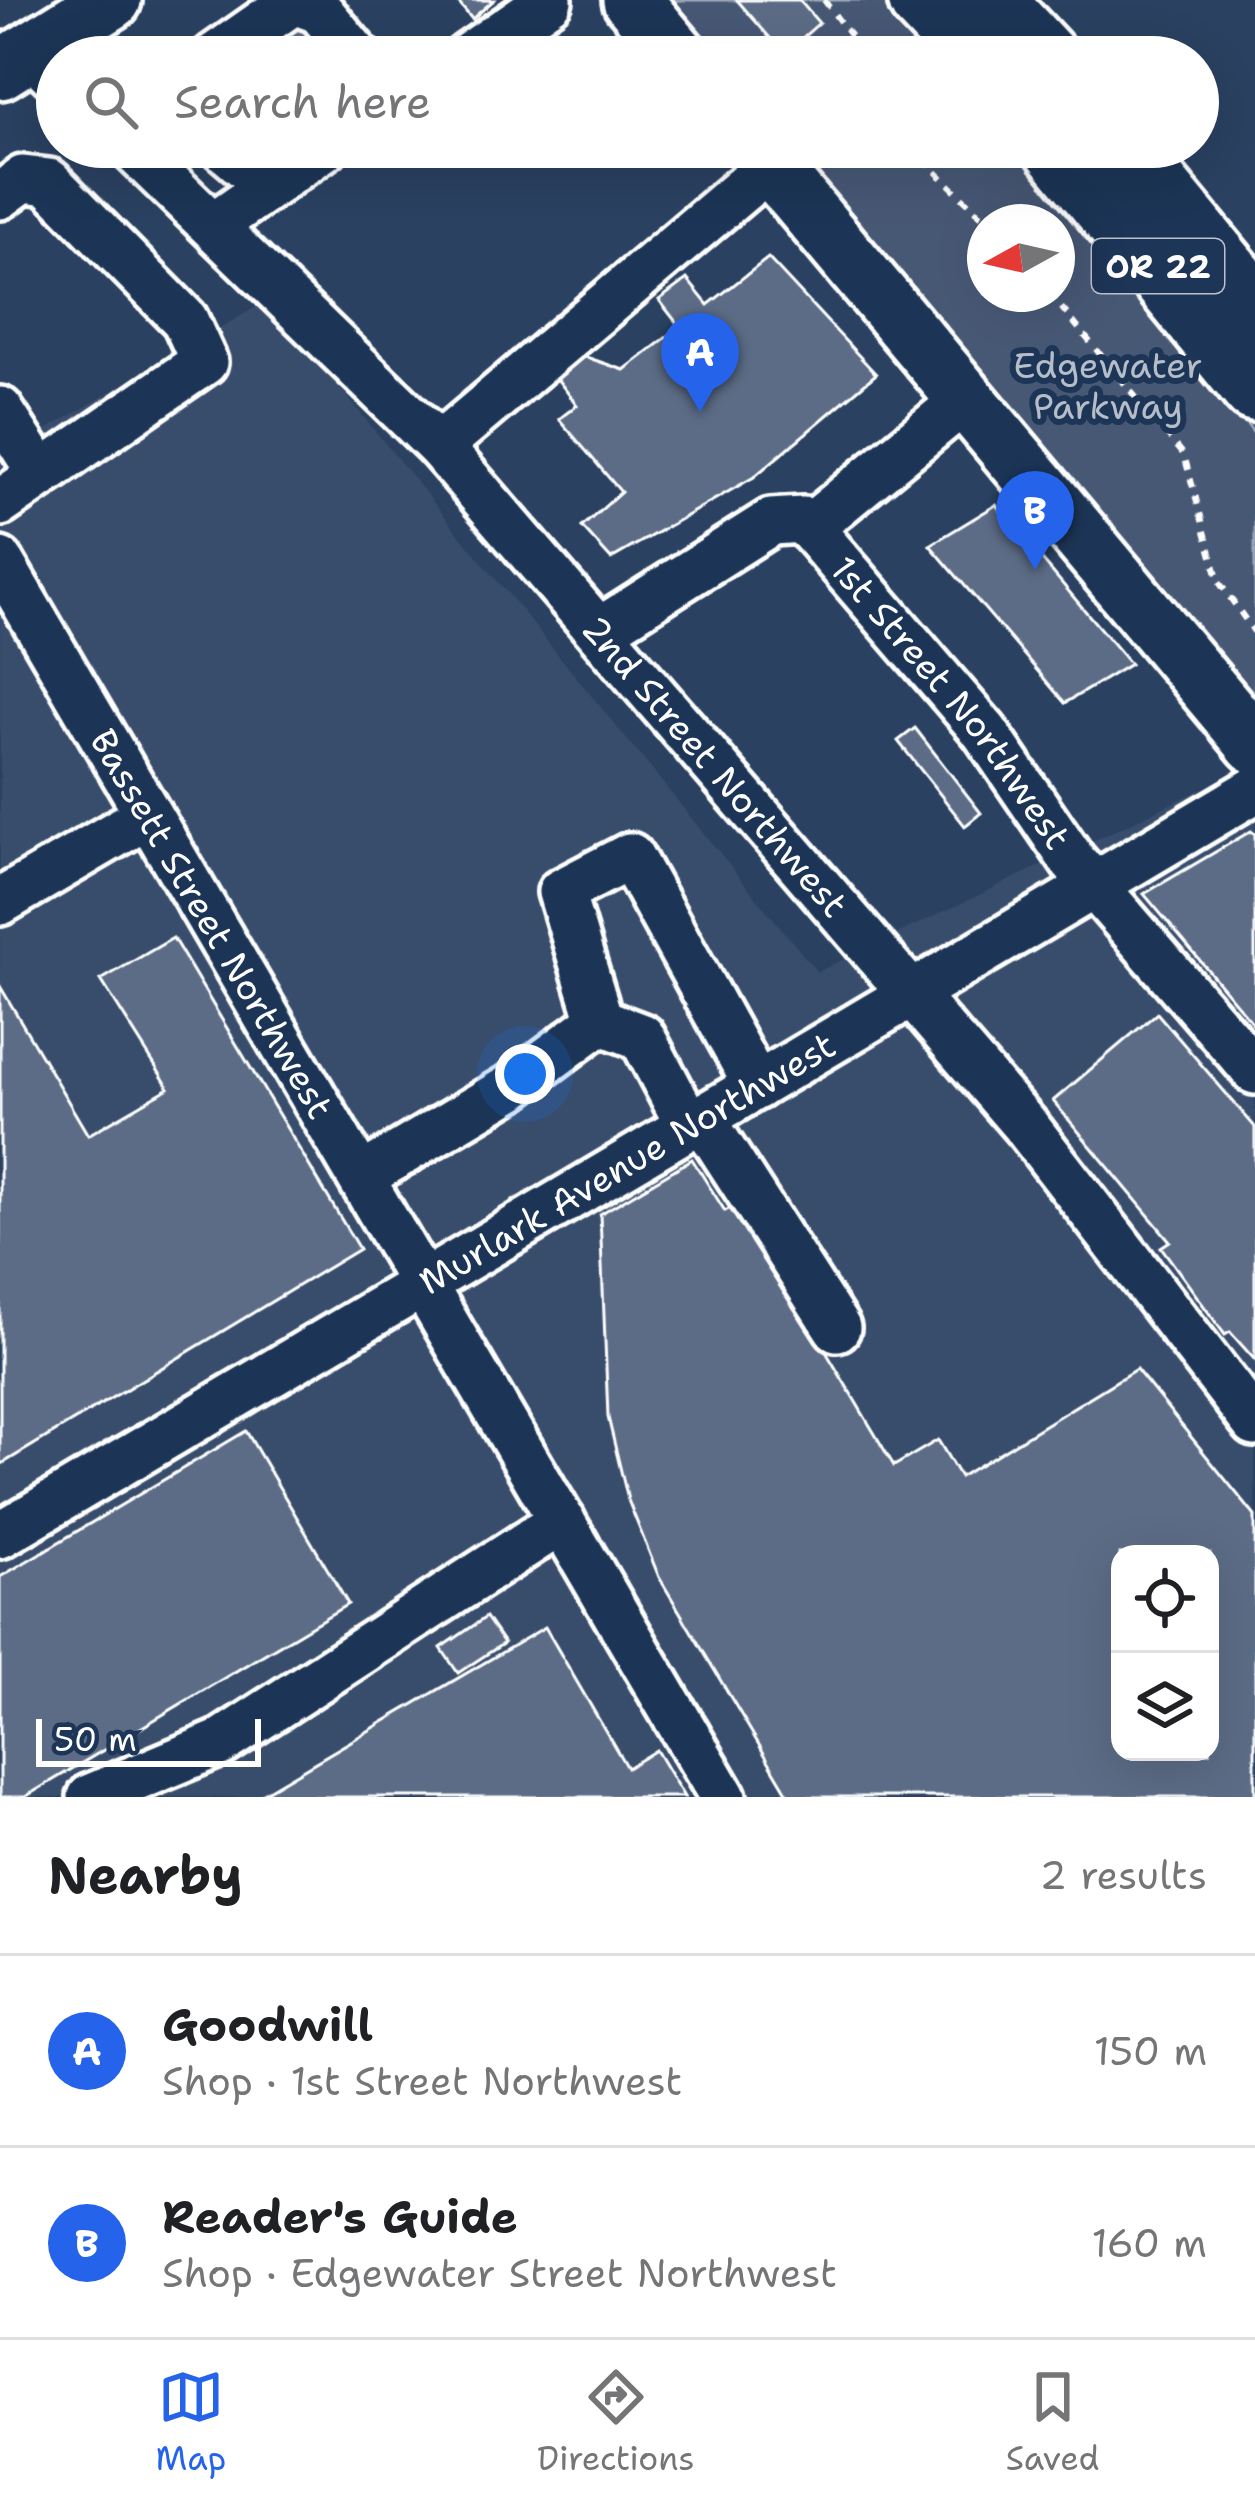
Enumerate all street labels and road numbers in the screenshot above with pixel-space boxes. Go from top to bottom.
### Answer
road number: OR 22 [1092,239,1224,293]
street label: 1st Street Northwest [820,545,1082,859]
street label: 2nd Street Northwest [571,605,859,927]
street label: Bassett Street Northwest [79,720,345,1127]
street label: Murlark Avenue Northwest [410,1020,844,1305]

